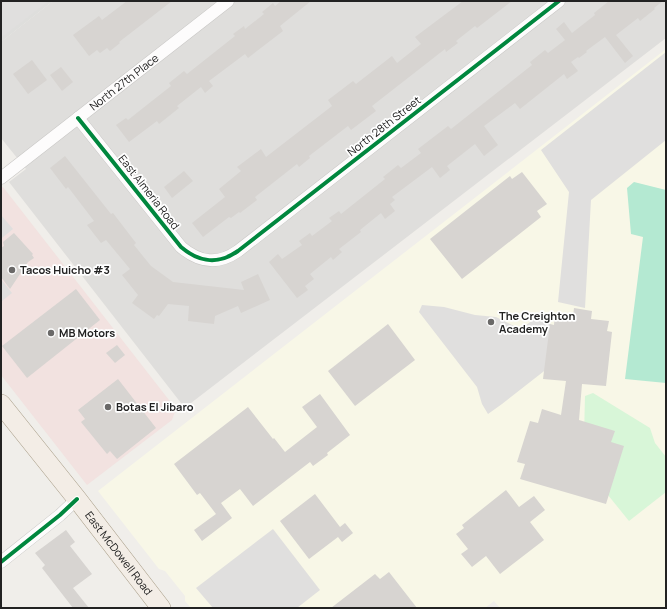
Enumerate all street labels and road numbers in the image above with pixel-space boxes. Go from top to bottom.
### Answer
street label: North 27th Place [86,50,162,113]
street label: North 28th Street [344,92,423,159]
street label: East Almeria Road [115,151,183,232]
street label: East McDowell Road [82,508,156,598]

